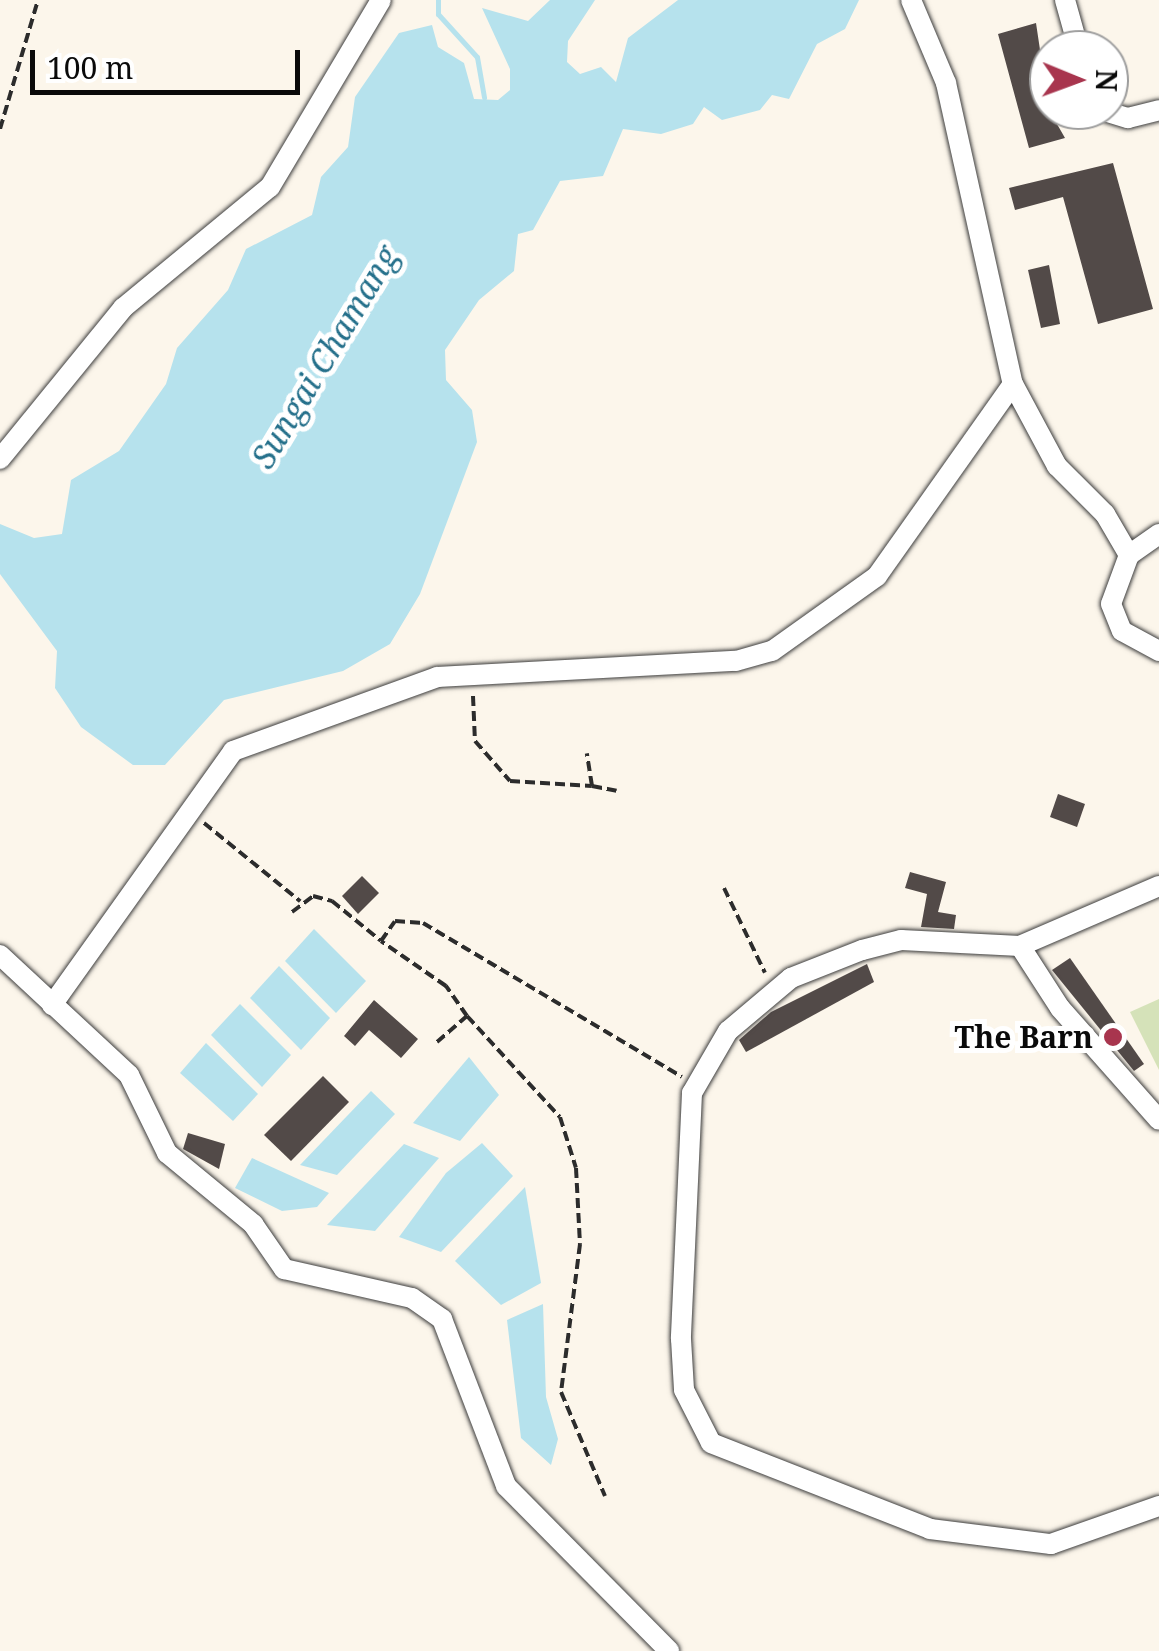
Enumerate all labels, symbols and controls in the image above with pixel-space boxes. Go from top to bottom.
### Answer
scale bar [35,30,305,92]
north arrow [1029,30,1129,130]
text: 100 m [47,47,133,88]
text: N [1088,69,1126,92]
water label: Sungai Chamang [244,239,406,475]
place label: The Barn [955,1019,1093,1055]
marker: The Barn [1102,1026,1124,1048]

